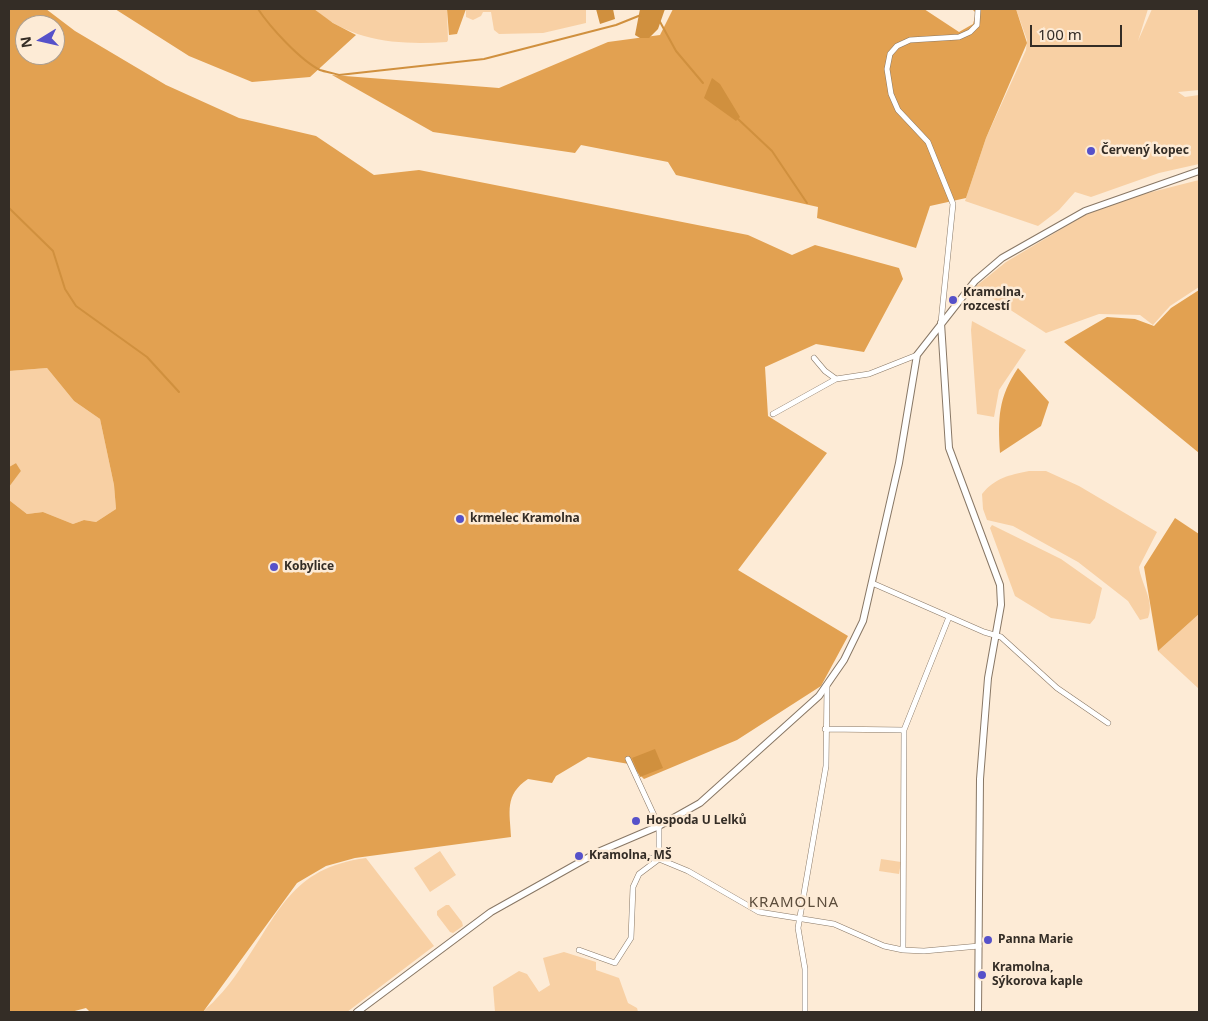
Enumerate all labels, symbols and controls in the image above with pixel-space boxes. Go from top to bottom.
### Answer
north arrow [15,15,65,65]
scale bar [1033,15,1126,47]
text: 100 m [1038,24,1082,44]
text: N [15,35,36,49]
place label: Červený kopec [1101,144,1189,158]
marker: Červený kopec [1085,145,1097,157]
place label: Kramolna, rozcestí [963,286,1024,314]
marker: Kramolna, rozcestí [947,294,959,306]
place label: krmelec Kramolna [470,512,580,526]
marker: krmelec Kramolna [454,513,466,525]
place label: Kobylice [284,560,334,574]
marker: Kobylice [268,561,280,573]
place label: Hospoda U Lelků [646,814,747,828]
marker: Hospoda U Lelků [630,815,642,827]
place label: Kramolna, MŠ [589,849,672,863]
marker: Kramolna, MŠ [573,850,585,862]
district label: KRAMOLNA [748,894,840,912]
place label: Panna Marie [998,933,1073,947]
marker: Panna Marie [982,934,994,946]
place label: Kramolna, Sýkorova kaple [992,961,1083,989]
marker: Kramolna, Sýkorova kaple [976,969,988,981]

